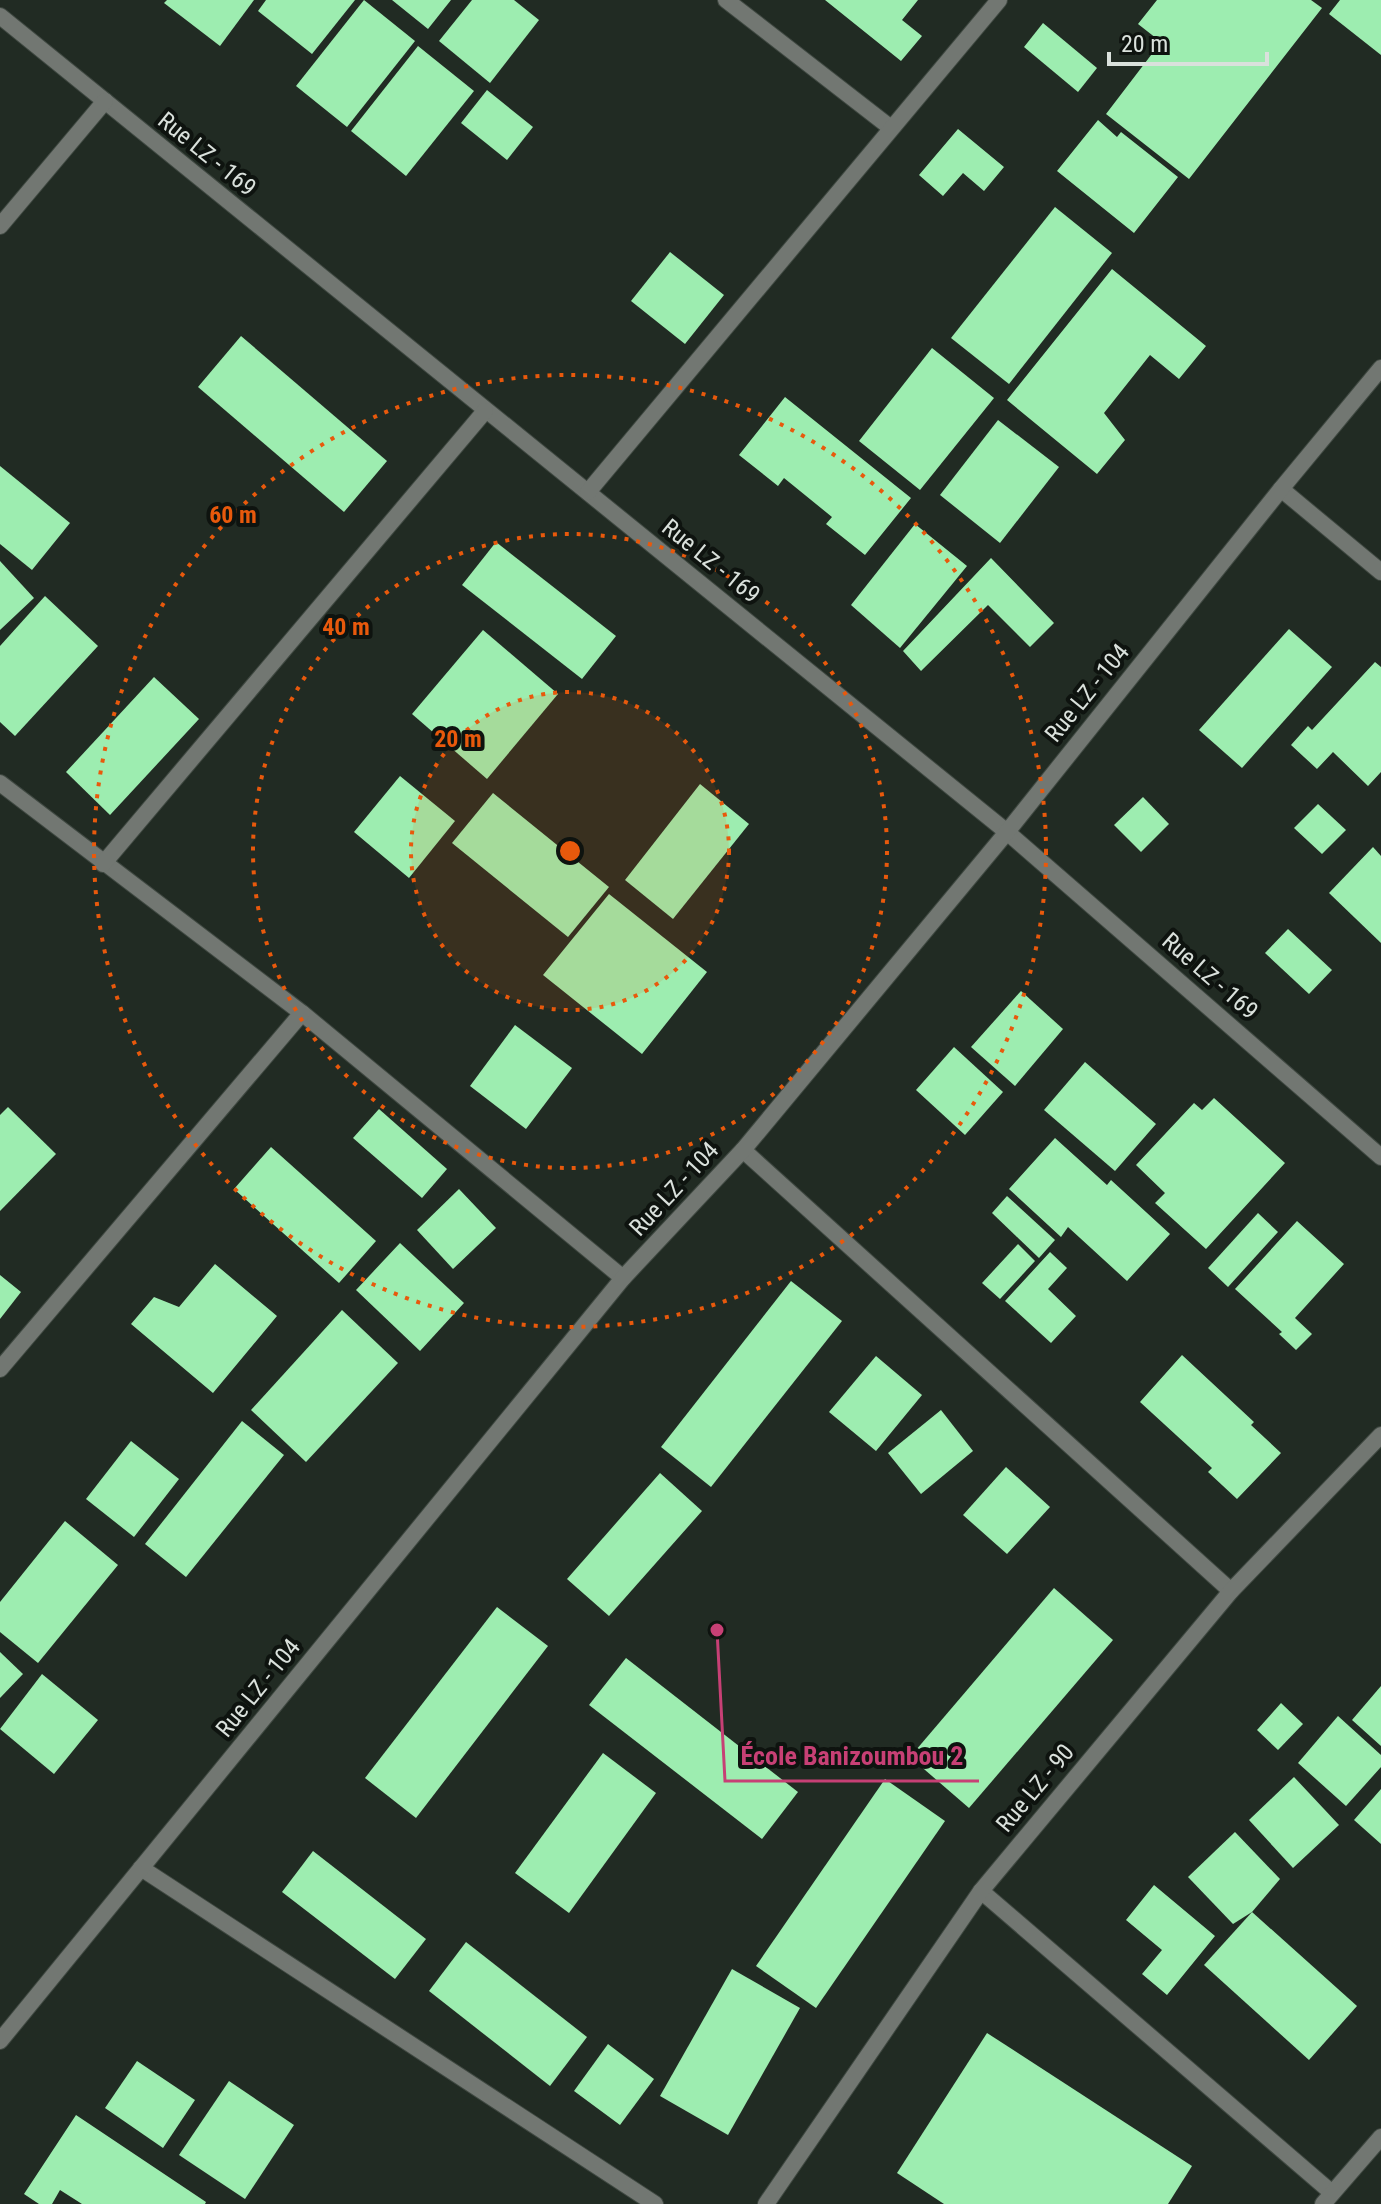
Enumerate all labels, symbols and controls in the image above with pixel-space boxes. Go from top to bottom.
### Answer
scale bar [1109,16,1267,66]
text: 20 m [1121,30,1168,58]
street label: Rue LZ - 169 [153,106,261,202]
text: 60 m [209,501,257,529]
street label: Rue LZ - 169 [657,513,765,609]
text: 40 m [322,613,370,641]
street label: Rue LZ - 104 [1039,638,1135,747]
text: 20 m [434,725,482,753]
centre of rings [556,837,584,865]
street label: Rue LZ - 169 [1156,927,1264,1025]
street label: Rue LZ - 104 [624,1136,724,1242]
street label: Rue LZ - 104 [210,1633,306,1742]
callout: École Banizoumbou 2 [725,1731,979,1781]
street label: Rue LZ - 90 [990,1739,1080,1837]
text: École Banizoumbou 2 [741,1741,963,1771]

